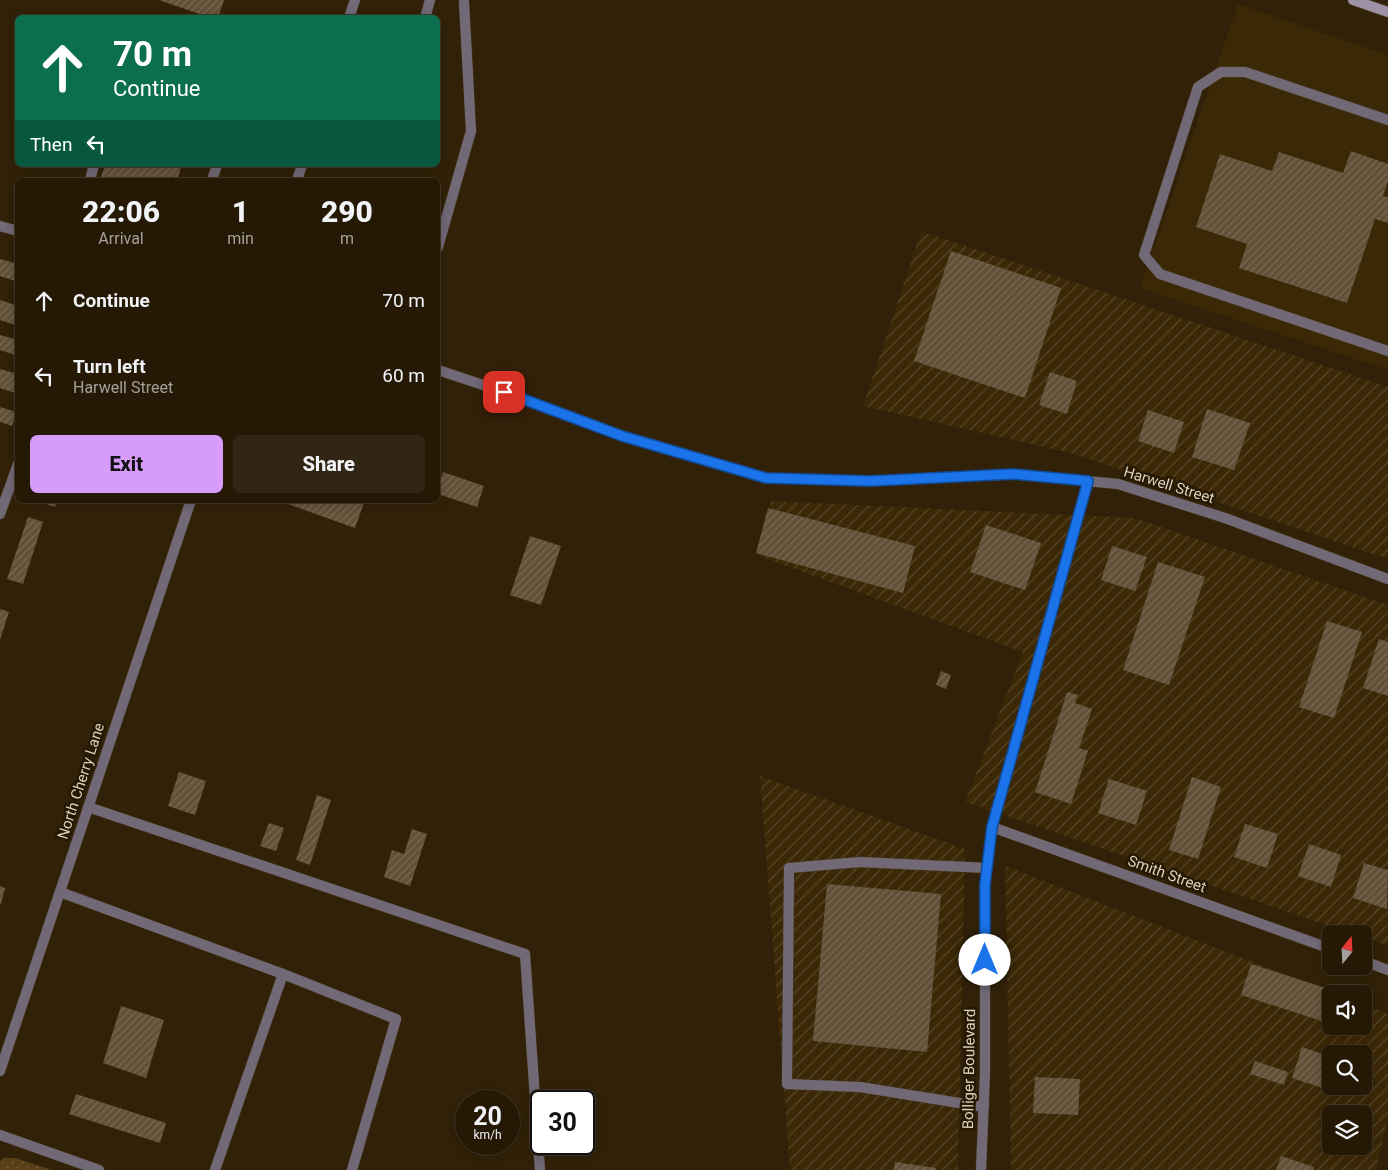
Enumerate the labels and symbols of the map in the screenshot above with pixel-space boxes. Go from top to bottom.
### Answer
pin [483,371,525,413]
street label: Harwell Street [1121,463,1217,507]
street label: North Cherry Lane [54,721,108,841]
street label: Smith Street [1125,851,1209,897]
north arrow [1322,925,1372,975]
position arrow [958,933,1010,985]
street label: Bolliger Boulevard [959,1009,979,1129]
speed limit sign: 30 [530,1090,595,1155]

